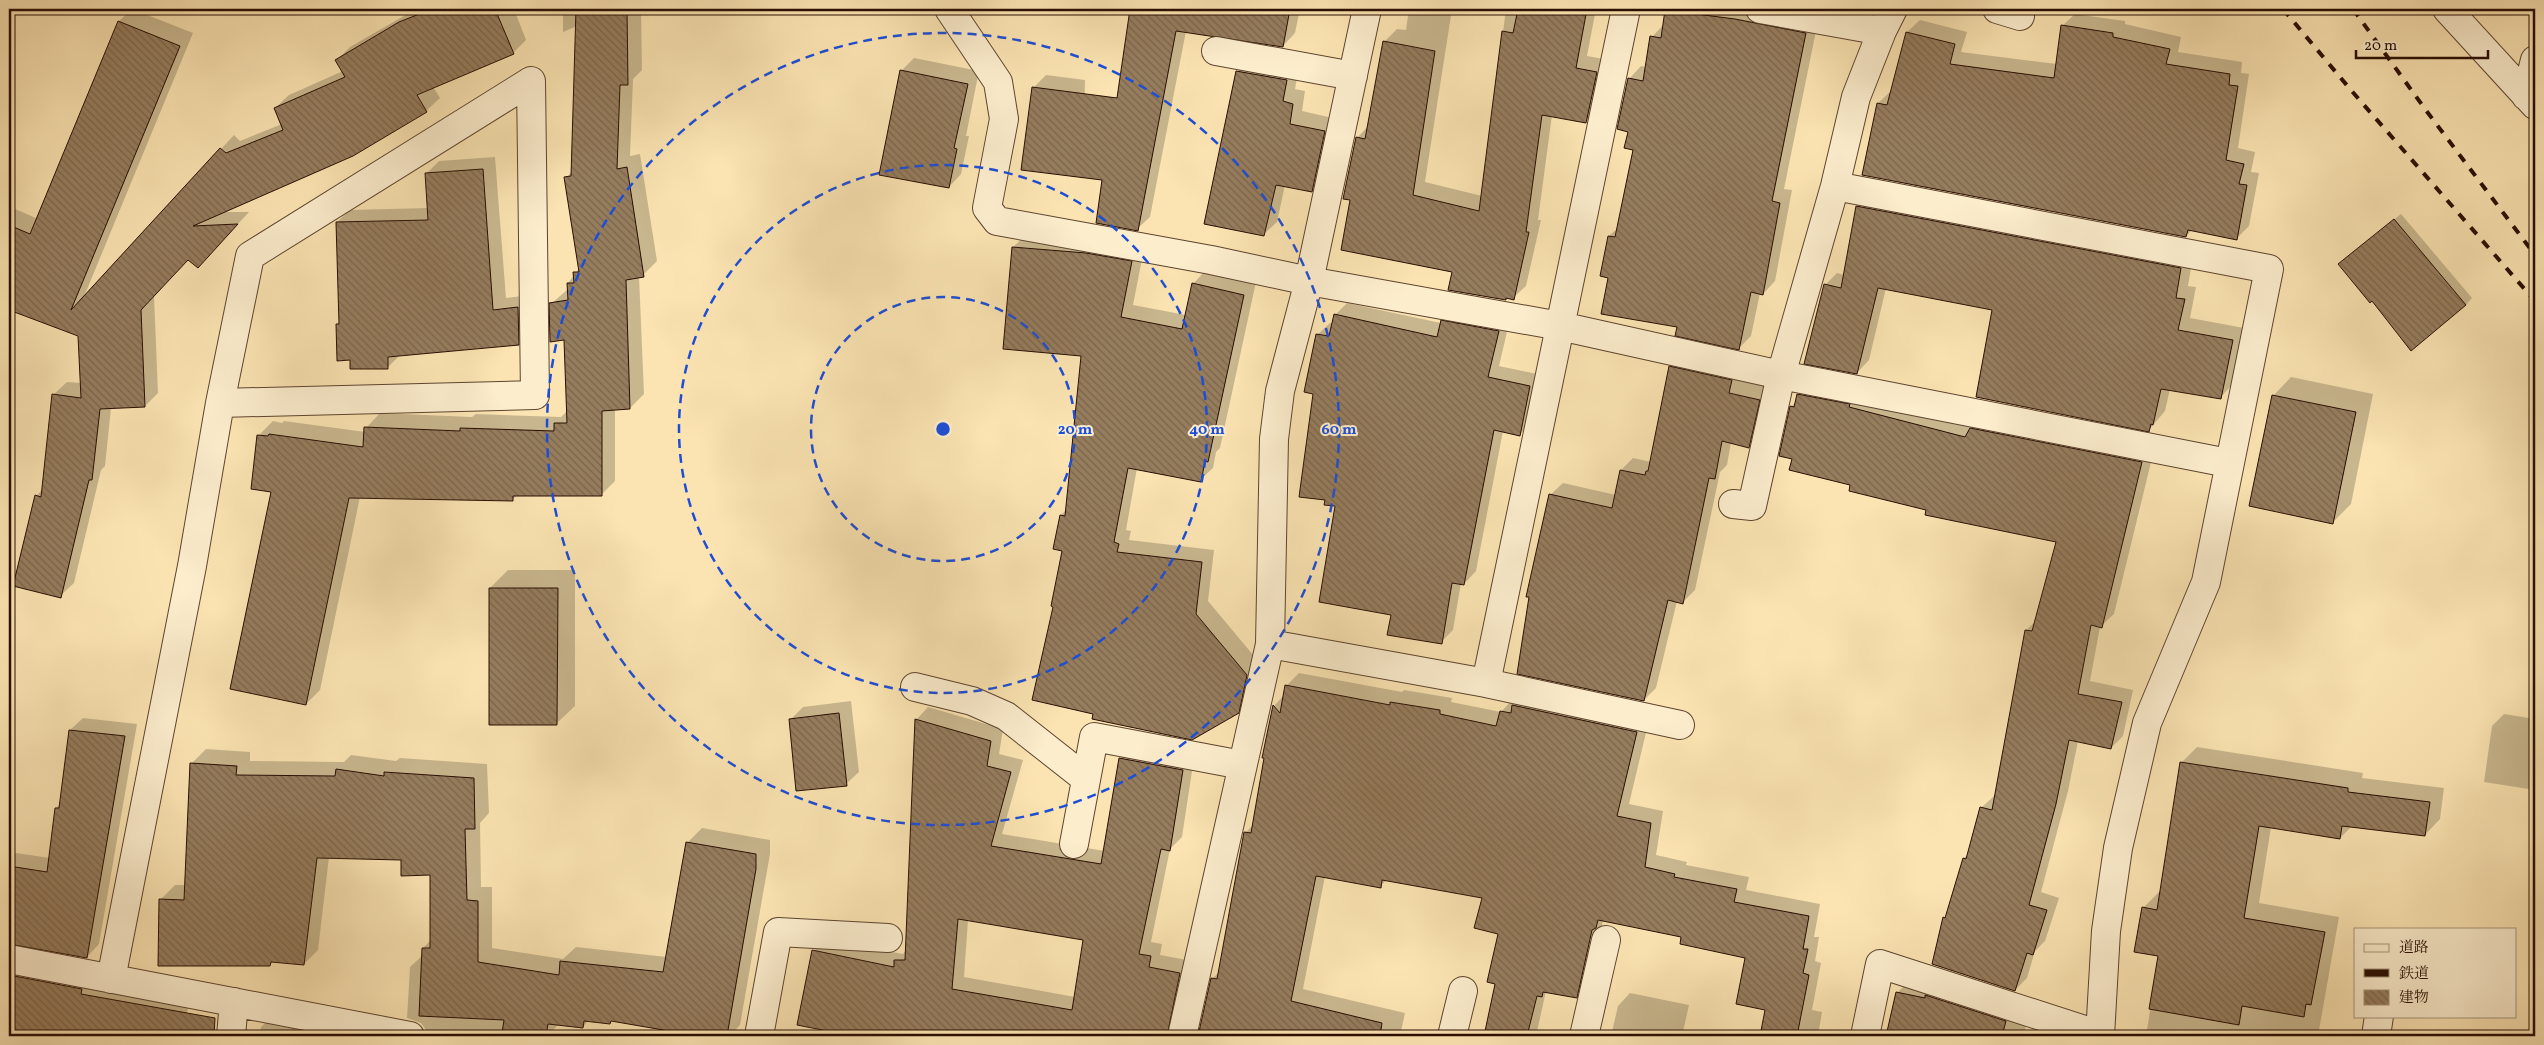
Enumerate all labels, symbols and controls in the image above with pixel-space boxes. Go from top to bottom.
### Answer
scale bar [2356,28,2489,60]
text: 20 m [2364,36,2397,57]
centre of rings [934,420,952,438]
text: 20 m [1058,420,1093,441]
text: 40 m [1189,420,1225,441]
text: 60 m [1322,420,1357,441]
legend [2354,928,2516,1018]
text: 道路 [2399,938,2429,959]
text: 鉄道 [2399,964,2429,985]
text: 建物 [2399,988,2429,1009]

